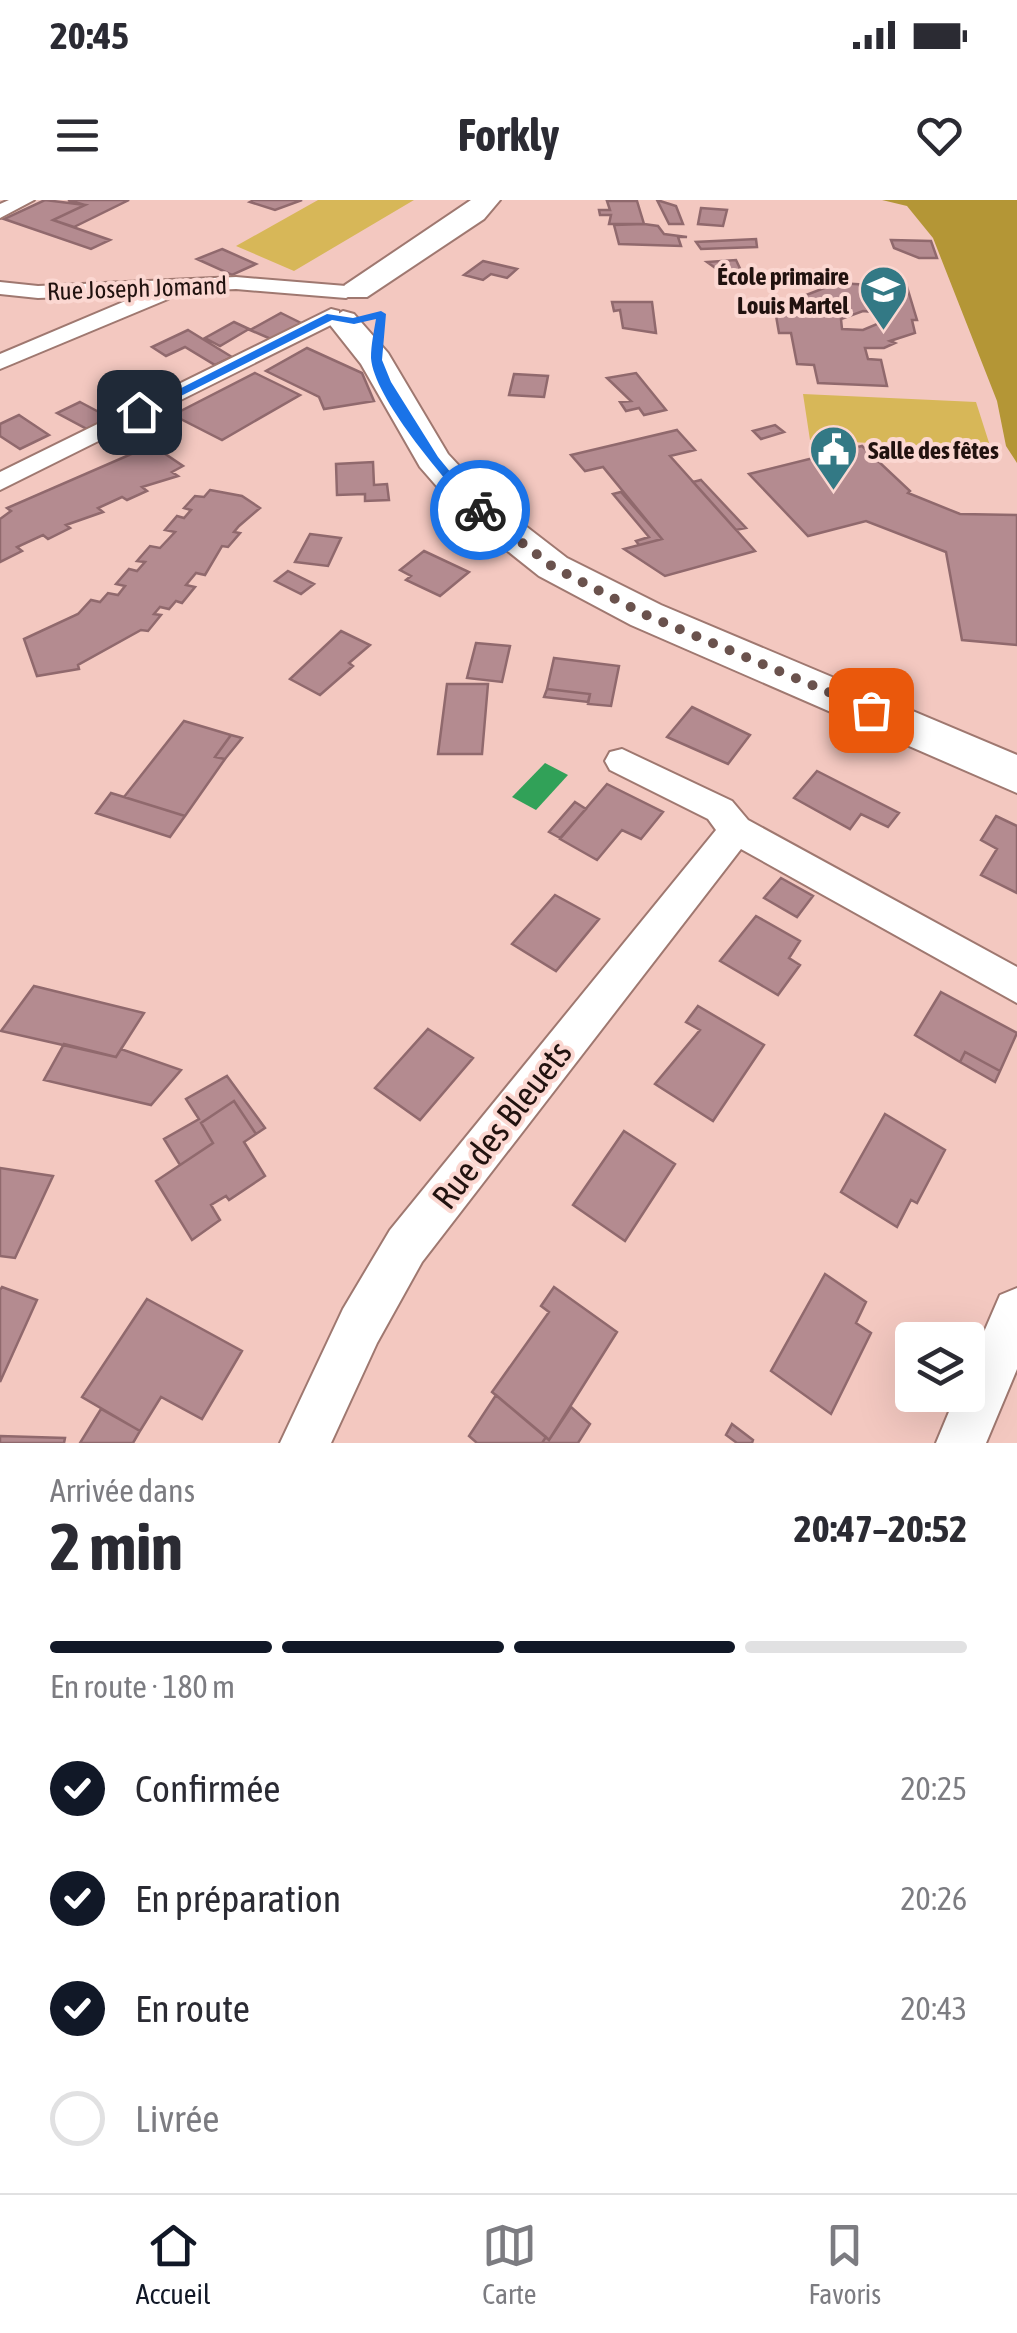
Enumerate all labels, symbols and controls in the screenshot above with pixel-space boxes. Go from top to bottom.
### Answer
text: 20:45 [50,14,129,57]
icon: menu [50,108,105,163]
icon: heart [912,108,967,163]
text: Forkly [458,109,559,161]
place label: École primaire Louis Martel [717,262,849,319]
school or university icon: École primaire Louis Martel [858,264,910,332]
street label: Rue Joseph Jomand [47,271,227,305]
pin [97,370,182,455]
icon: home [112,385,167,440]
public building icon: Salle des fêtes [807,424,859,492]
place label: Salle des fêtes [868,436,999,464]
courier [430,460,530,560]
icon: bike [453,483,508,538]
pin [829,668,914,753]
icon: bag [844,683,899,738]
street label: Rue des Bleuets [423,1033,579,1216]
map controls [895,1322,985,1412]
button: layers [895,1322,985,1412]
text: Arrivée dans [50,1472,195,1509]
text: 20:47–20:52 [794,1507,967,1550]
text: 2 min [50,1509,183,1584]
text: En route · 180 m [50,1668,235,1705]
icon: check [50,1761,105,1816]
text: Confirmée [135,1767,281,1810]
text: 20:25 [901,1770,967,1807]
icon: check [50,1871,105,1926]
text: En préparation [135,1877,341,1920]
text: 20:26 [901,1880,967,1917]
icon: check [50,1981,105,2036]
text: En route [135,1987,250,2030]
text: 20:43 [901,1990,967,2027]
text: Livrée [135,2097,220,2140]
tab: Accueil [136,2218,210,2310]
tab: Carte [482,2218,537,2310]
tab: Favoris [808,2218,881,2310]

